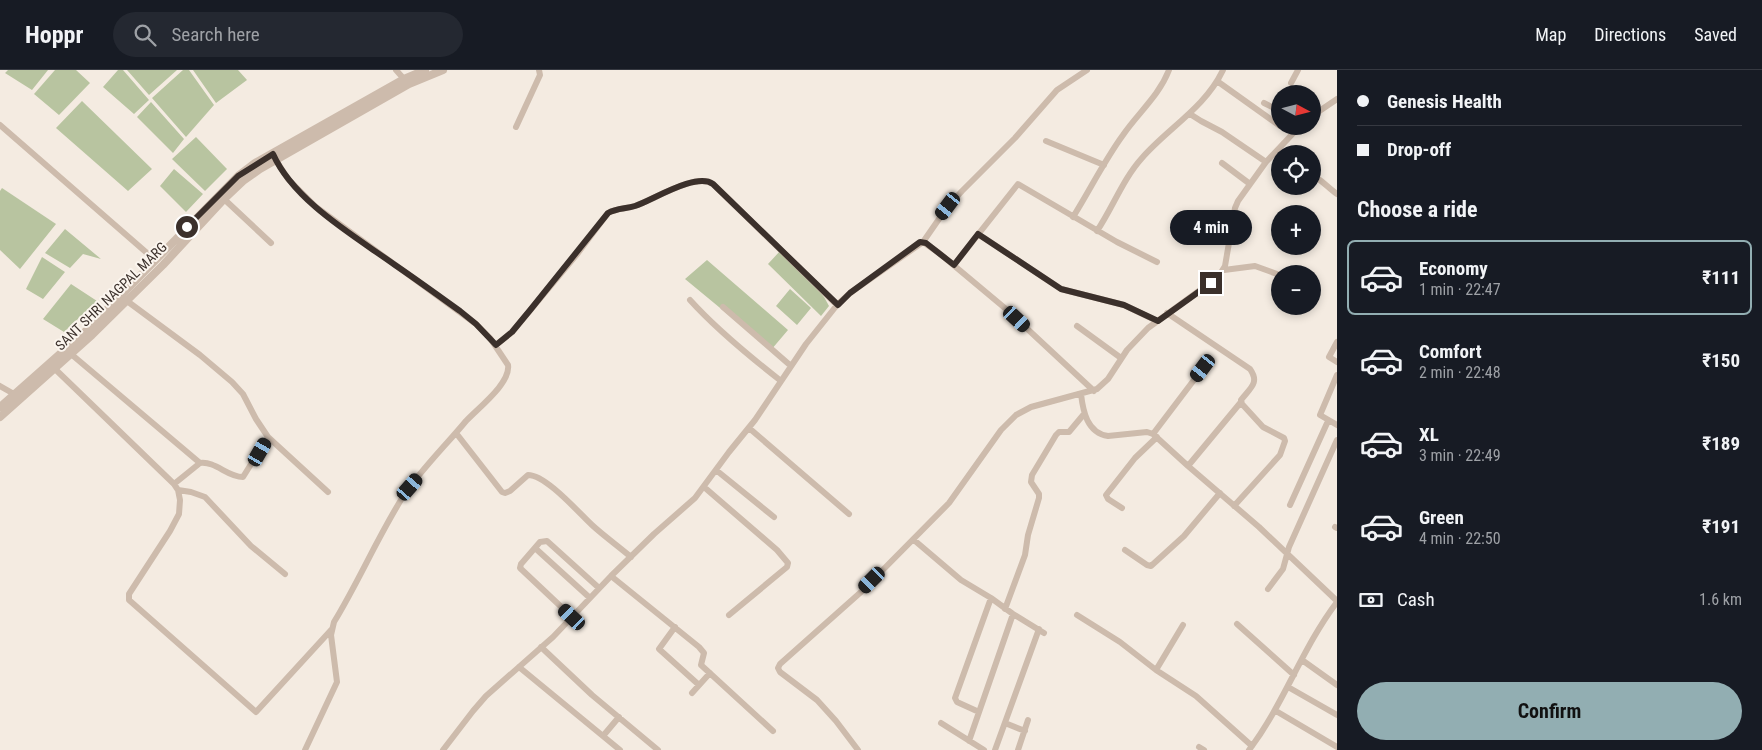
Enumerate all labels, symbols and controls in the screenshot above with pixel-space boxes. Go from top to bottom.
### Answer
search box [113,12,463,57]
text: Hoppr [25,21,83,49]
icon: search [131,21,159,49]
text: Search here [171,23,260,46]
text: Map [1535,24,1566,45]
text: Directions [1594,24,1666,45]
text: Saved [1694,24,1737,45]
north arrow [1271,85,1321,135]
map controls [1271,85,1321,315]
text: Genesis Health [1387,90,1502,113]
text: Drop-off [1387,138,1451,161]
button: locate [1271,145,1321,195]
car [932,190,963,222]
text: Choose a ride [1357,197,1478,222]
button: + [1271,205,1321,255]
callout: 4 min [1170,210,1252,246]
route start [176,216,198,238]
text: 4 min [1193,218,1229,237]
street label: SANT SHRI NAGPAL MARG [52,239,170,353]
icon: car [1359,255,1404,300]
text: Economy [1419,257,1488,280]
button: − [1271,265,1321,315]
text: ₹111 [1702,266,1740,289]
route end [1200,272,1222,294]
text: 1 min · 22:47 [1419,280,1501,299]
car [1000,303,1033,335]
icon: car [1359,338,1404,383]
text: Comfort [1419,340,1482,363]
text: ₹150 [1702,349,1740,372]
car [1187,352,1218,384]
text: 2 min · 22:48 [1419,363,1501,382]
icon: car [1359,421,1404,466]
text: XL [1419,423,1439,446]
text: ₹189 [1702,432,1740,455]
car [246,435,273,469]
text: 3 min · 22:49 [1419,446,1501,465]
car [394,471,425,503]
icon: car [1359,504,1404,549]
text: Green [1419,506,1464,529]
text: ₹191 [1702,515,1740,538]
text: 4 min · 22:50 [1419,529,1501,548]
car [856,564,887,596]
icon: cash [1357,586,1385,614]
text: Cash [1397,588,1435,611]
text: 1.6 km [1699,590,1742,609]
car [555,601,588,633]
button: Confirm [1357,682,1742,740]

